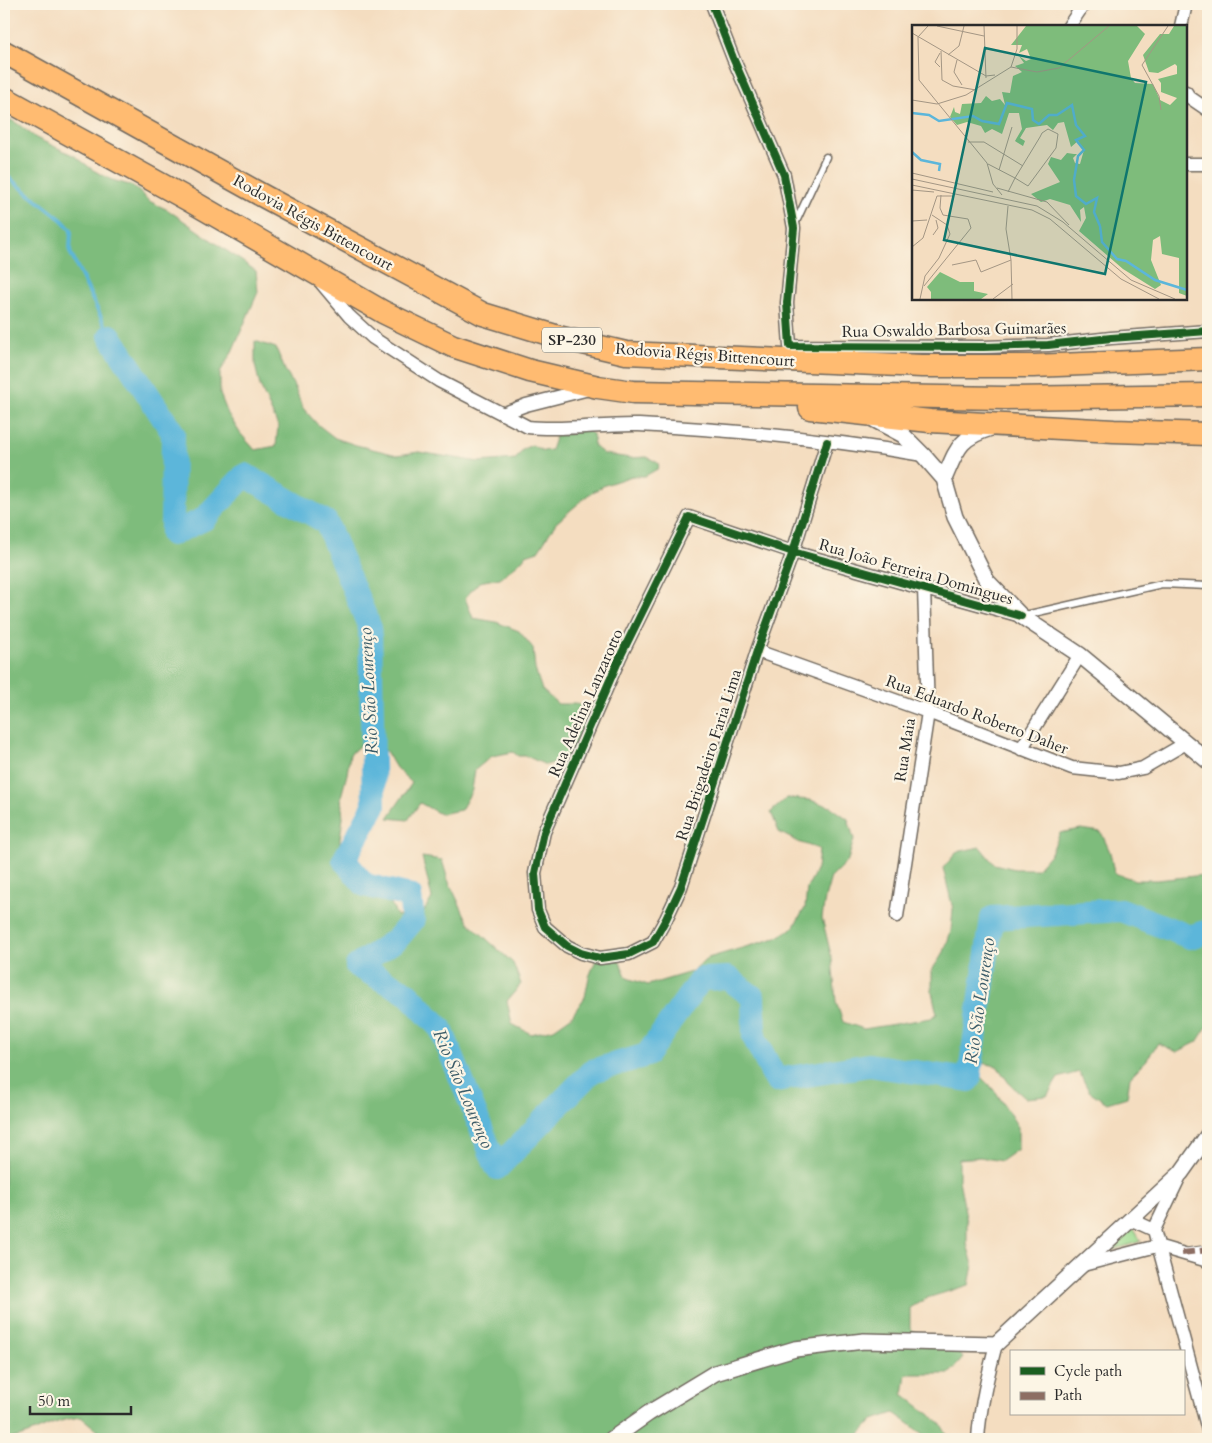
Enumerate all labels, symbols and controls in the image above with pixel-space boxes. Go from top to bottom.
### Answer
inset map [912,25,1187,300]
street label: Rodovia Régis Bittencourt [229,170,397,276]
street label: Rua Oswaldo Barbosa Guimarães [841,317,1067,343]
road number: SP-230 [542,328,602,352]
street label: Rodovia Régis Bittencourt [615,338,795,372]
street label: Rua João Ferreira Domingues [816,534,1016,610]
street label: Rua Adelina Lanzarotto [543,625,629,781]
water label: Rio São Lourenço [353,627,385,755]
street label: Rua Brigadeiro Faria Lima [671,666,747,844]
street label: Rua Eduardo Roberto Daher [883,670,1071,760]
street label: Rua Maia [889,716,921,784]
water label: Rio São Lourenço [959,936,1001,1066]
water label: Rio São Lourenço [427,1026,499,1152]
legend [1010,1350,1184,1416]
text: Cycle path [1054,1361,1123,1381]
scale bar [30,1383,131,1415]
text: Path [1054,1385,1083,1405]
text: 50 m [38,1391,70,1411]

